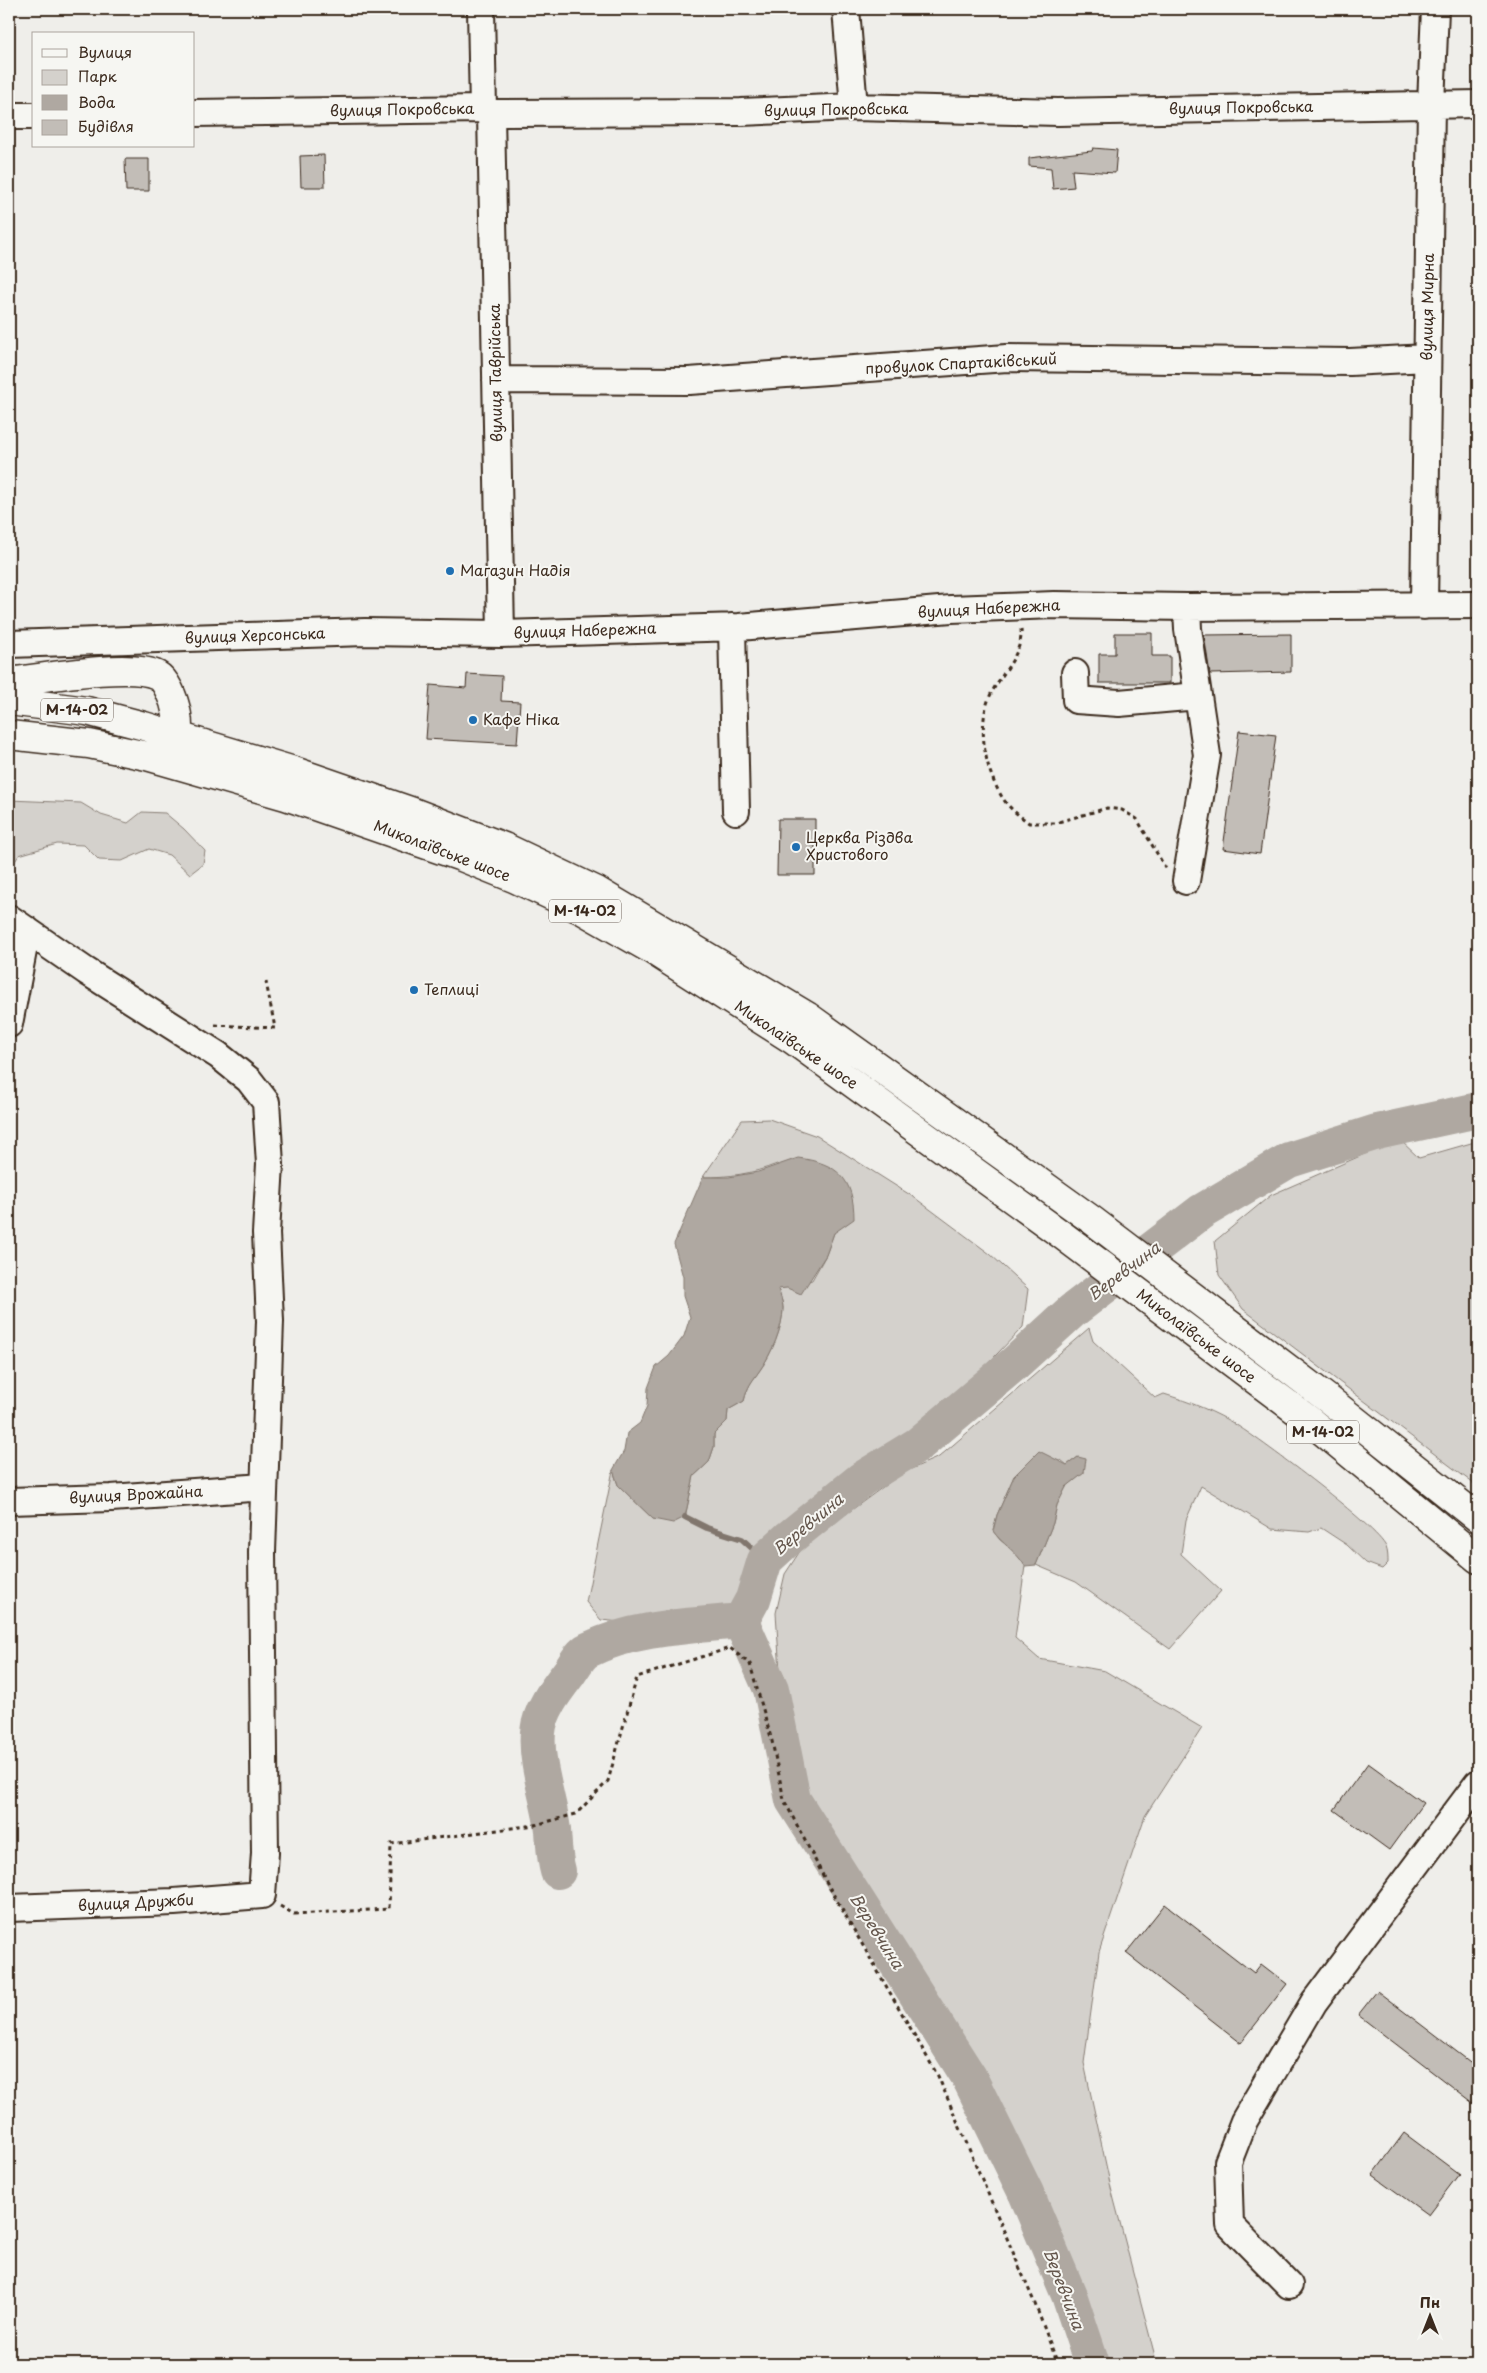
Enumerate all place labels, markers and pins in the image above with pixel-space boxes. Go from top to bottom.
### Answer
place label: Магазин Надія [460,558,571,581]
marker: Магазин Надія [444,565,456,577]
place label: Кафе Ніка [483,707,560,730]
marker: Кафе Ніка [467,714,479,726]
place label: Церква Різдва Христового [806,825,913,865]
marker: Церква Різдва Христового [790,841,802,853]
place label: Теплиці [424,977,479,1000]
marker: Теплиці [408,984,420,996]

